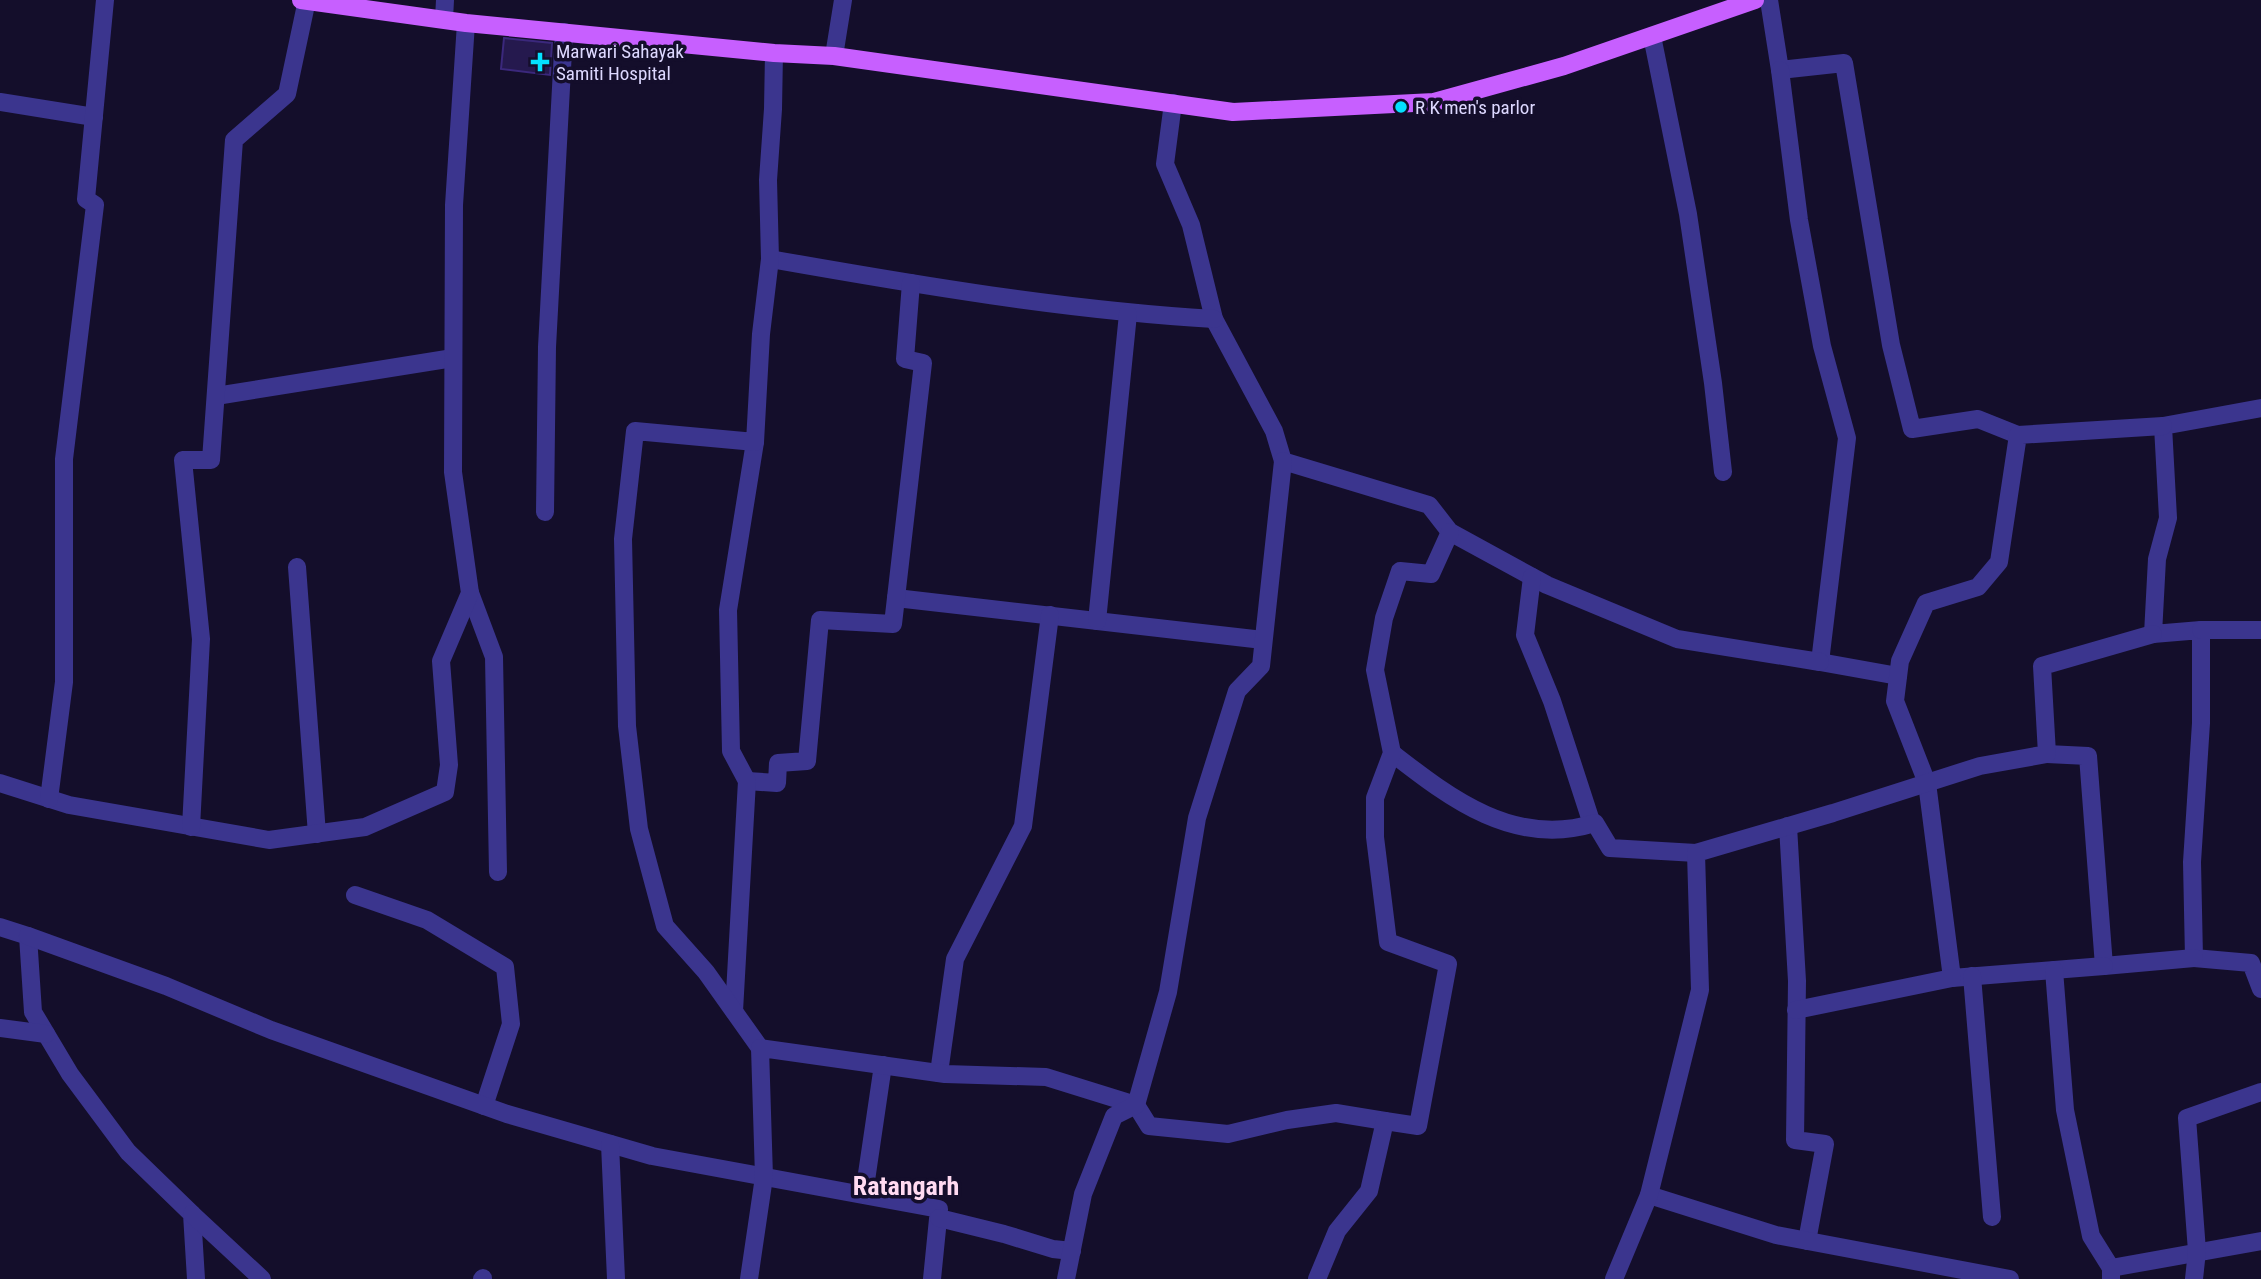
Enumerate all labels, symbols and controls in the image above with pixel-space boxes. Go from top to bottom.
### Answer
place label: Marwari Sahayak Samiti Hospital [556,40,684,85]
marker: Marwari Sahayak Samiti Hospital [530,52,550,72]
place label: R K men's parlor [1415,96,1535,119]
marker: R K men's parlor [1393,99,1409,115]
district label: Ratangarh [853,1171,959,1201]

